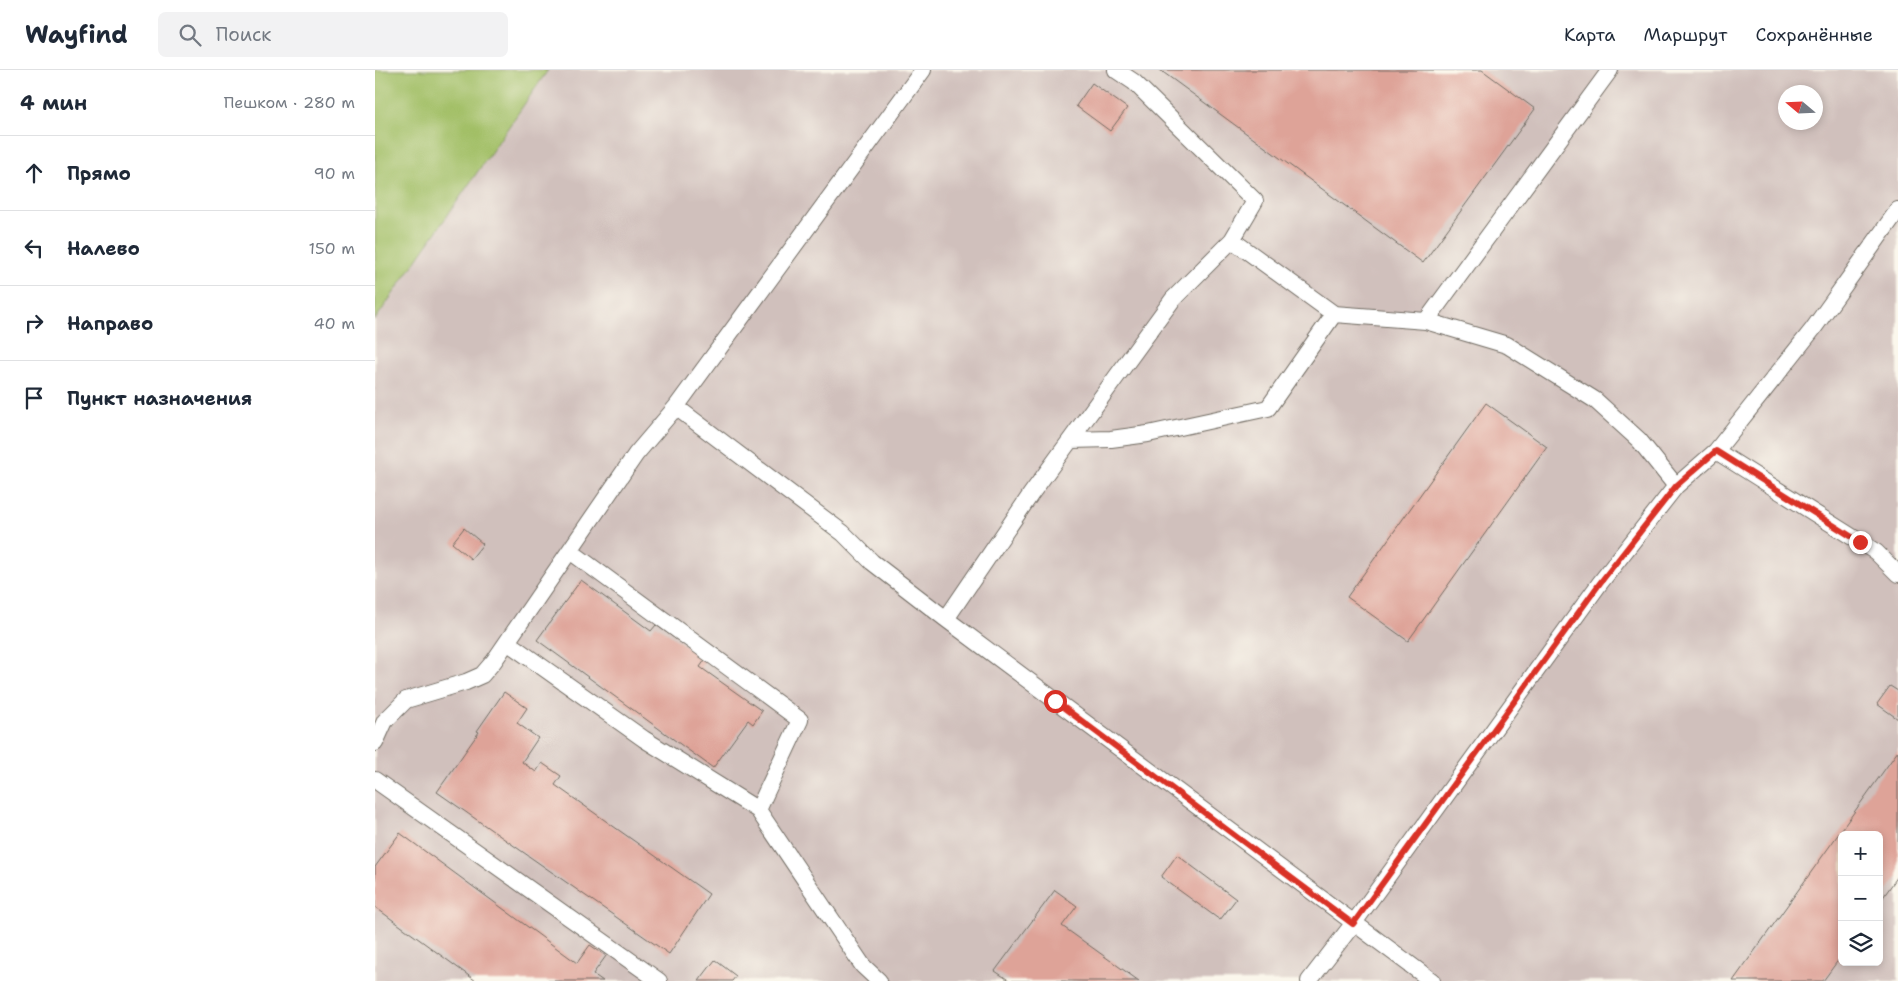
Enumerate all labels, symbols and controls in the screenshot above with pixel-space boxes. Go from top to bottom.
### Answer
search box [158,12,508,57]
text: Wayfind [25,19,128,51]
icon: search [176,21,204,49]
text: Поиск [216,22,271,47]
text: Карта [1564,23,1615,47]
text: Маршрут [1643,23,1727,47]
text: Сохранённые [1755,23,1873,47]
north arrow [1778,85,1823,130]
text: 4 мин [20,89,87,117]
text: Пешком · 280 m [224,92,355,113]
icon: ahead [20,159,48,187]
text: Прямо [67,161,131,186]
text: 90 m [314,163,355,184]
icon: left [20,234,48,262]
text: Налево [67,236,140,261]
text: 150 m [308,238,355,259]
icon: right [20,309,48,337]
text: Направо [67,311,153,336]
text: 40 m [313,313,355,334]
icon: arrive [20,384,48,412]
text: Пункт назначения [67,386,252,411]
route end [1849,531,1872,554]
route start [1044,690,1067,713]
map controls [1838,831,1883,966]
button: + [1838,831,1883,876]
button: − [1838,876,1883,921]
button: layers [1838,921,1883,966]

